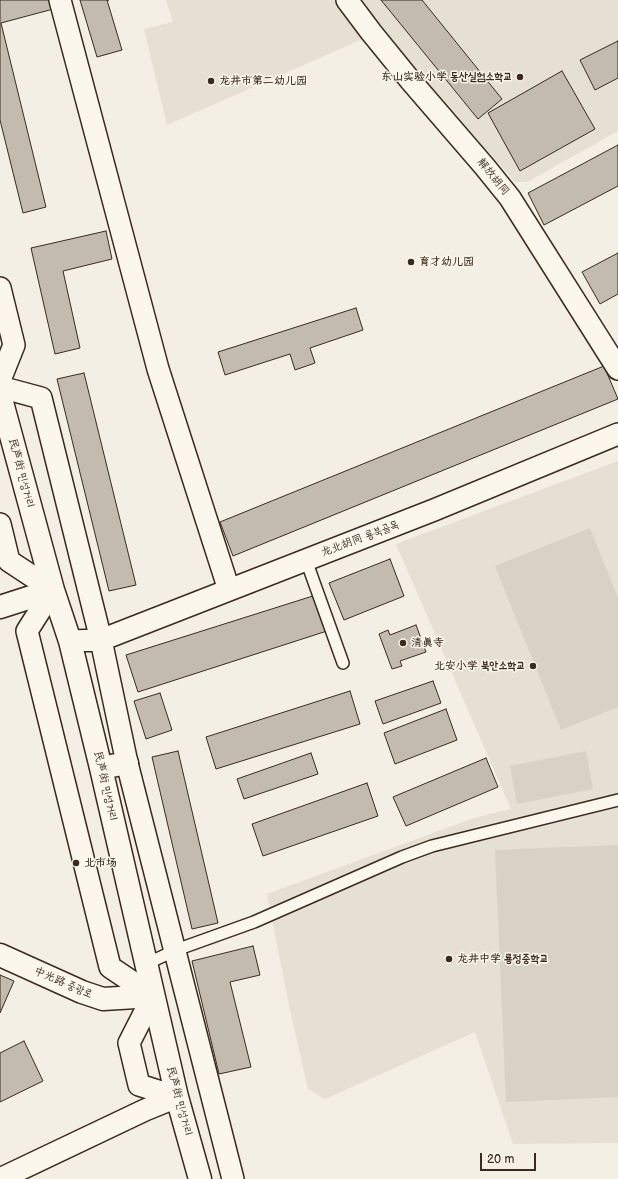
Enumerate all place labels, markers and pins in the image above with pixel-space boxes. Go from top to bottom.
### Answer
place label: 东山实验小学 동산실험소학교 [381,70,512,84]
marker: 东山实验小学 동산실험소학교 [515,72,525,82]
place label: 龙井市第二幼儿园 [219,74,307,88]
marker: 龙井市第二幼儿园 [206,76,216,86]
place label: 育才幼儿园 [419,255,474,269]
marker: 育才幼儿园 [406,257,416,267]
place label: 清真寺 [411,636,444,650]
marker: 清真寺 [398,638,408,648]
place label: 北安小学 북안소학교 [434,659,525,673]
marker: 北安小学 북안소학교 [528,661,538,671]
place label: 北市场 [84,856,117,870]
marker: 北市场 [71,858,81,868]
place label: 龙井中学 룡정중학교 [457,952,548,966]
marker: 龙井中学 룡정중학교 [444,954,454,964]

